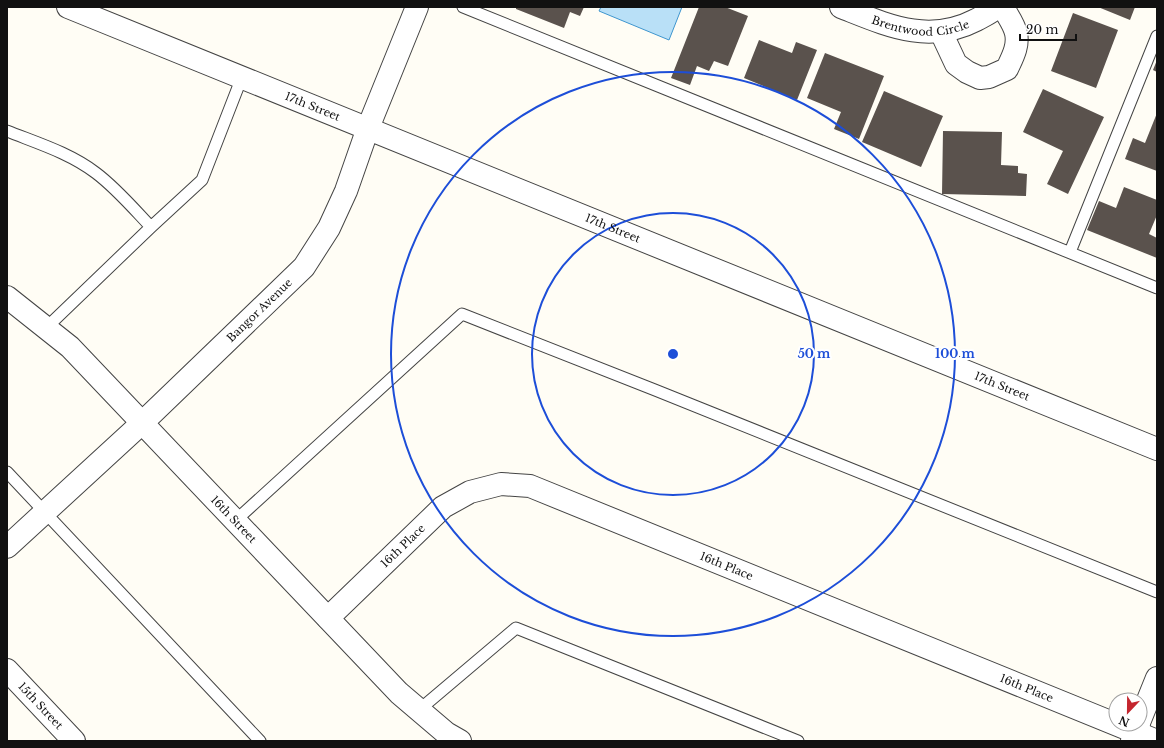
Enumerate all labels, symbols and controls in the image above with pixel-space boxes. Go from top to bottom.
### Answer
street label: Brentwood Circle [870,13,971,39]
scale bar [1020,16,1076,42]
text: 20 m [1026,22,1058,37]
street label: 17th Street [283,89,343,124]
street label: 17th Street [583,211,643,246]
street label: Bangor Avenue [224,275,295,345]
text: 50 m [798,346,831,361]
text: 100 m [935,346,976,361]
centre of rings [666,347,680,361]
street label: 17th Street [972,369,1033,404]
street label: 16th Street [208,493,260,546]
street label: 16th Place [378,521,428,570]
street label: 16th Place [698,549,755,583]
street label: 16th Place [998,671,1055,705]
street label: 15th Street [15,679,67,733]
north arrow [1108,692,1148,732]
text: N [1116,713,1132,730]

